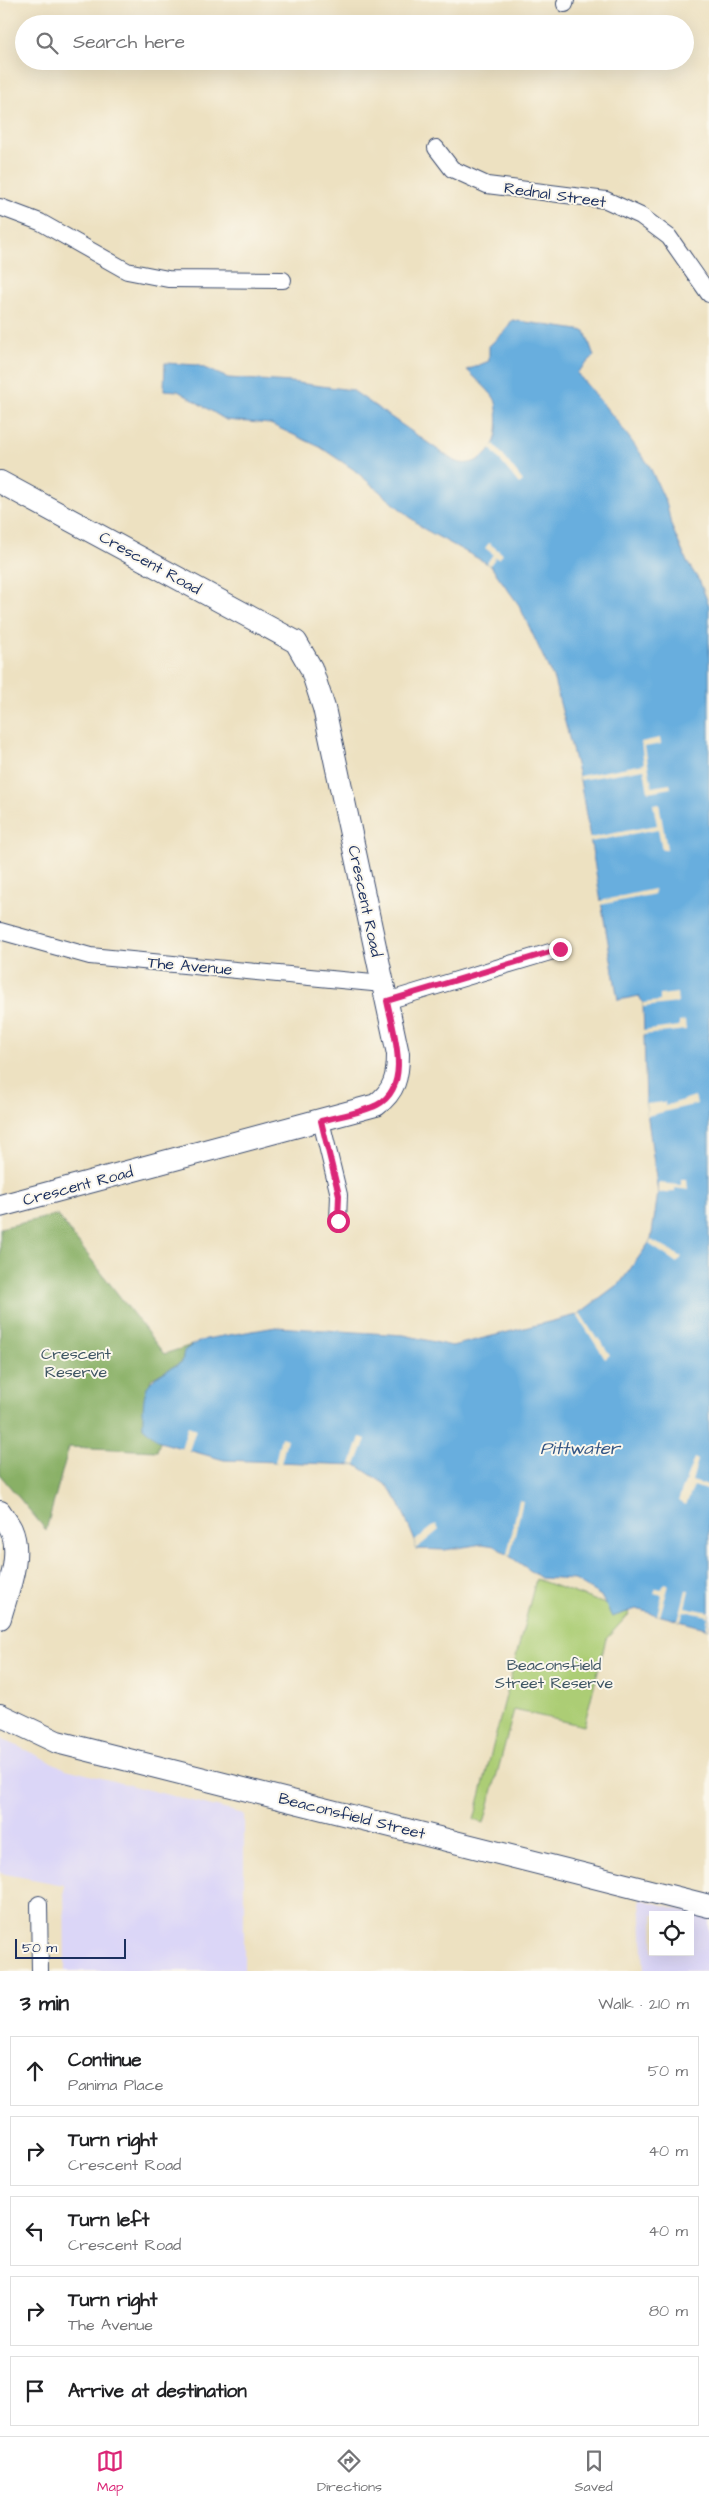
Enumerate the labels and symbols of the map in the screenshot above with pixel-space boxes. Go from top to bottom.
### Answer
street label: Rednal Street [503,177,608,213]
street label: Crescent Road [95,526,205,600]
street label: Crescent Road [342,843,388,959]
route end [549,938,572,961]
street label: The Avenue [147,951,234,981]
street label: Crescent Road [20,1161,136,1211]
route start [327,1210,350,1233]
park label: Crescent Reserve [41,1343,112,1383]
water label: Pittwater [540,1436,622,1461]
park label: Beaconsfield Street Reserve [495,1654,613,1694]
street label: Beaconsfield Street [276,1787,428,1845]
scale bar [15,1936,126,1959]

